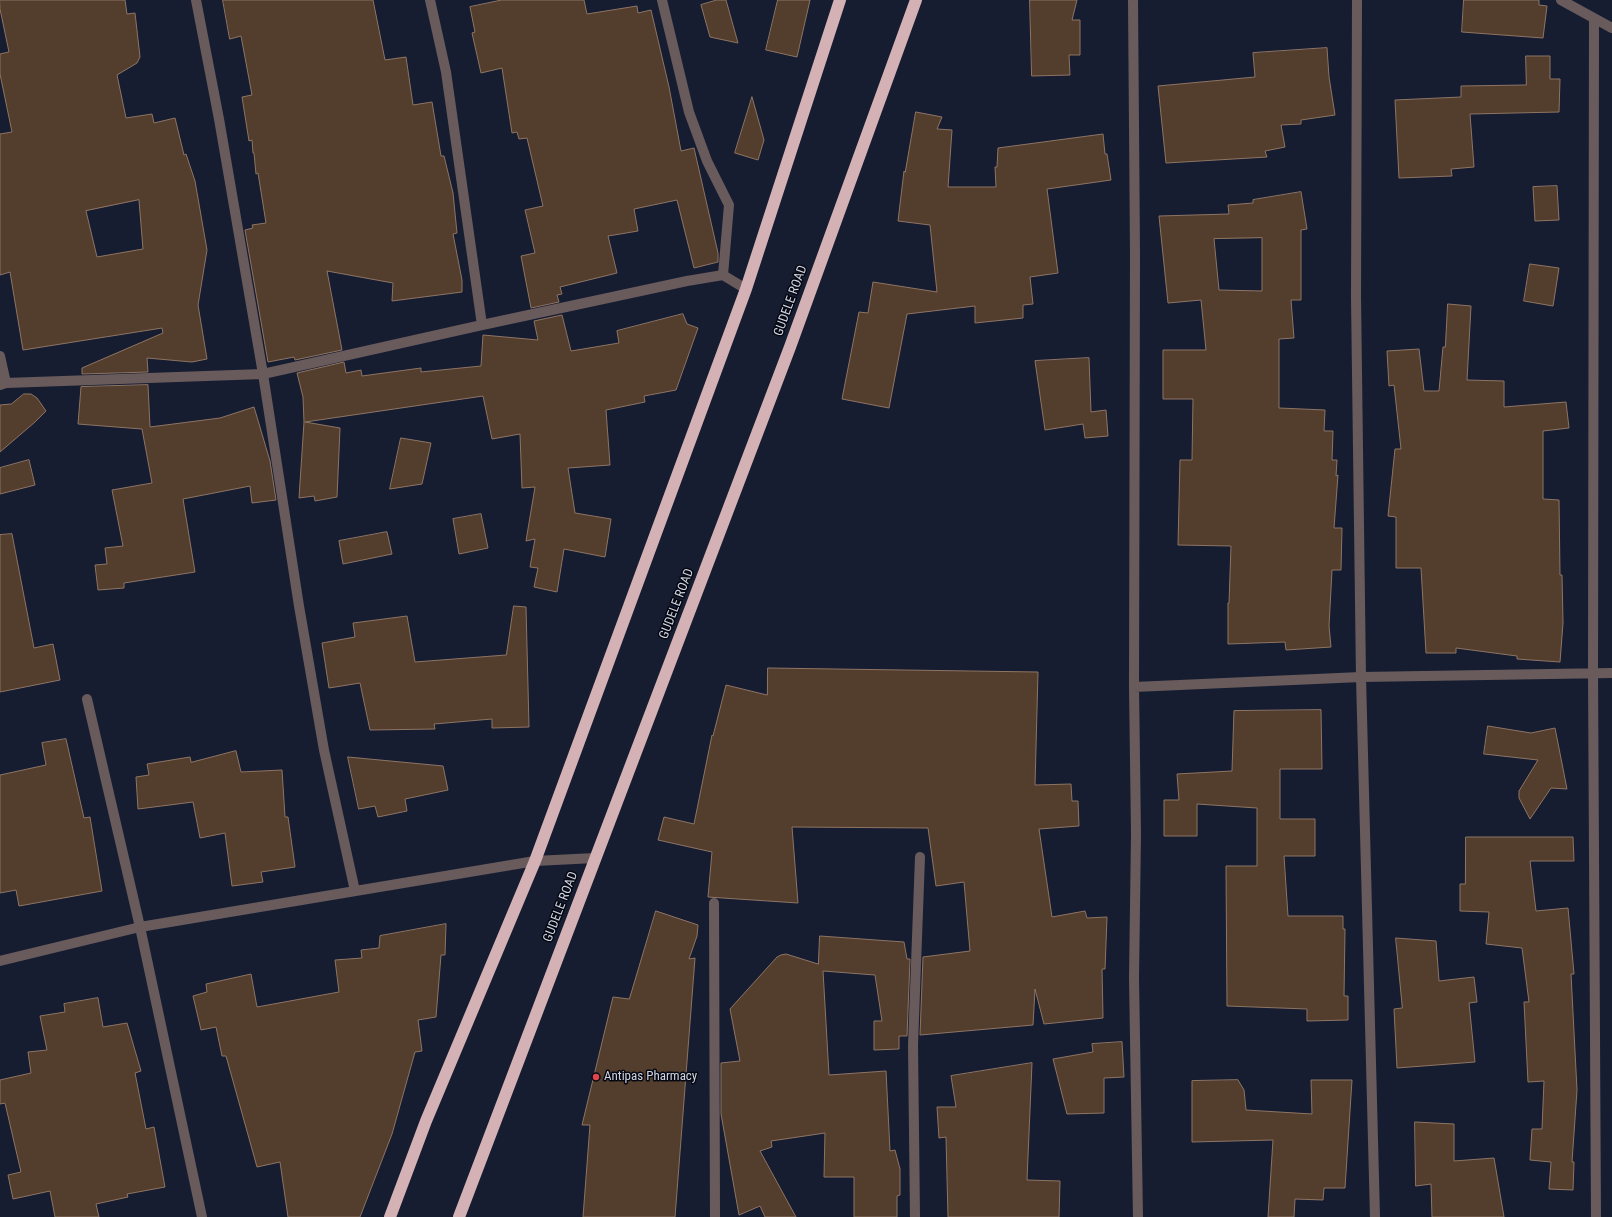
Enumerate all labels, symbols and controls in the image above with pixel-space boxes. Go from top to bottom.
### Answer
street label: GUDELE ROAD [771,264,811,338]
street label: GUDELE ROAD [656,567,698,641]
street label: GUDELE ROAD [540,870,582,944]
place label: Antipas Pharmacy [604,1069,697,1085]
marker: Antipas Pharmacy [591,1072,601,1082]

